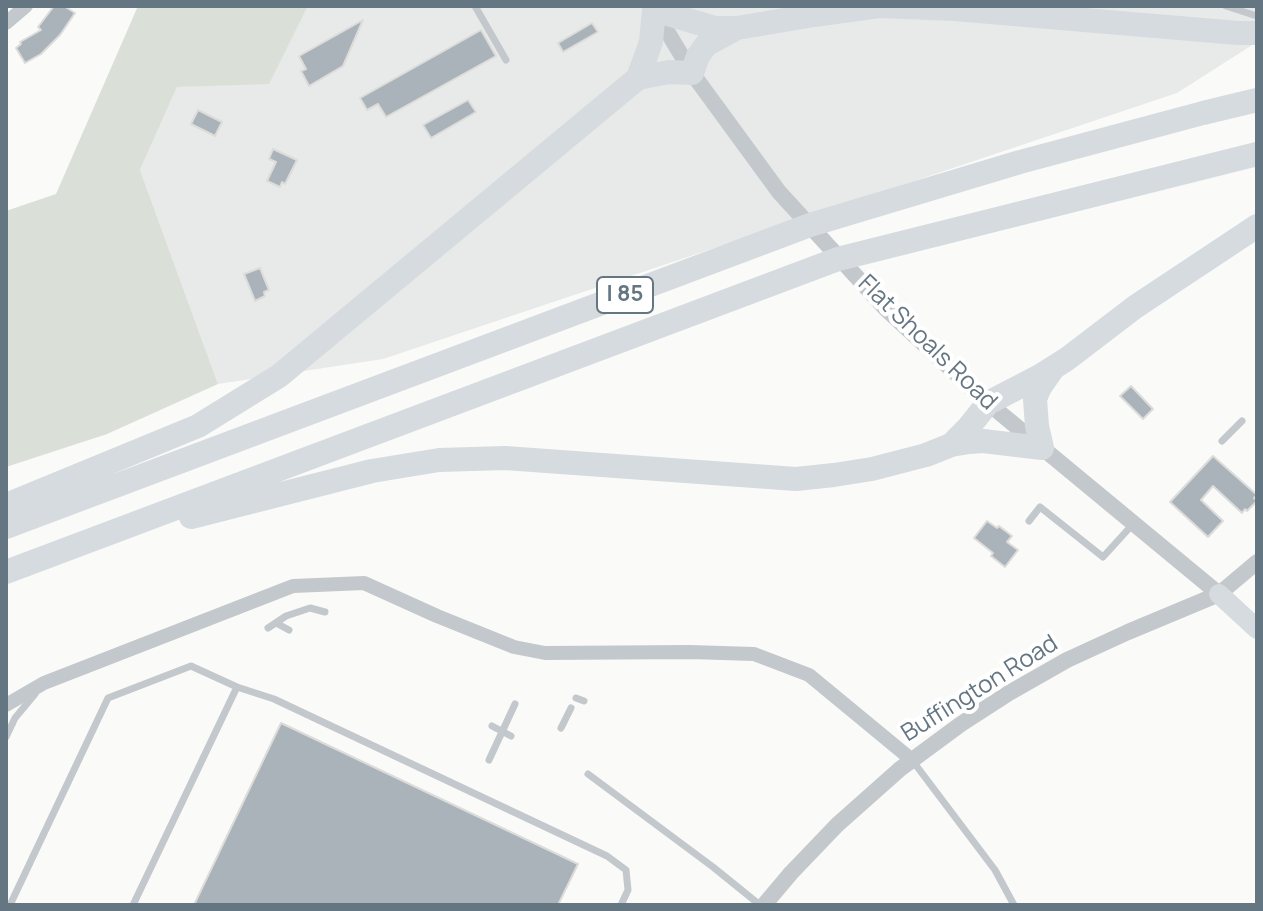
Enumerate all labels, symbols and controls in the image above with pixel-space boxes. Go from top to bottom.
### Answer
street label: Flat Shoals Road [852,269,1002,417]
road number: I 85 [597,277,653,313]
street label: Buffington Road [897,629,1063,749]

